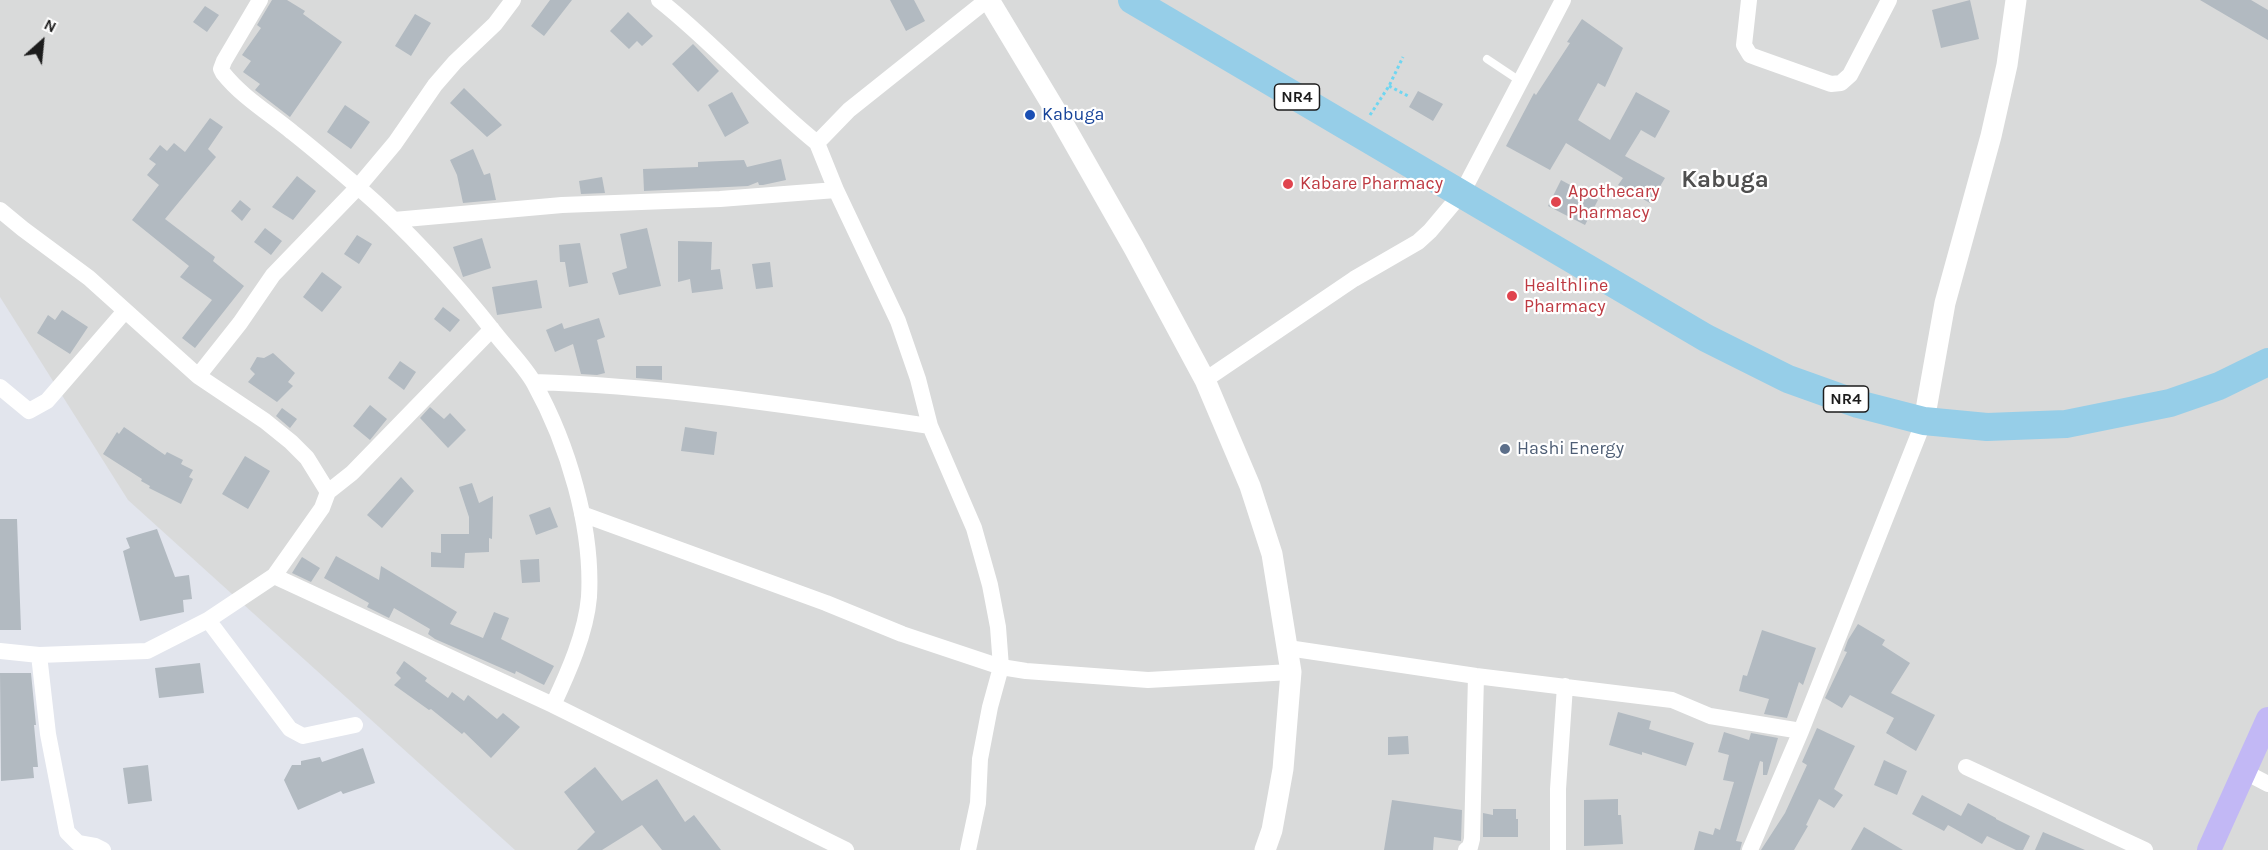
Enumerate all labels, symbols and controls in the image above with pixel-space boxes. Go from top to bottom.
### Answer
north arrow [12,12,72,72]
text: N [41,14,60,37]
road number: NR4 [1274,84,1320,110]
place label: Kabuga [1042,104,1104,126]
marker: Kabuga [1023,108,1037,122]
district label: Kabuga [1681,166,1769,194]
place label: Kabare Pharmacy [1300,173,1443,195]
marker: Kabare Pharmacy [1281,177,1295,191]
place label: Apothecary Pharmacy [1568,181,1660,224]
marker: Apothecary Pharmacy [1549,195,1563,209]
place label: Healthline Pharmacy [1524,275,1608,318]
marker: Healthline Pharmacy [1505,289,1519,303]
road number: NR4 [1824,386,1868,412]
place label: Hashi Energy [1517,438,1624,460]
marker: Hashi Energy [1498,442,1512,456]

